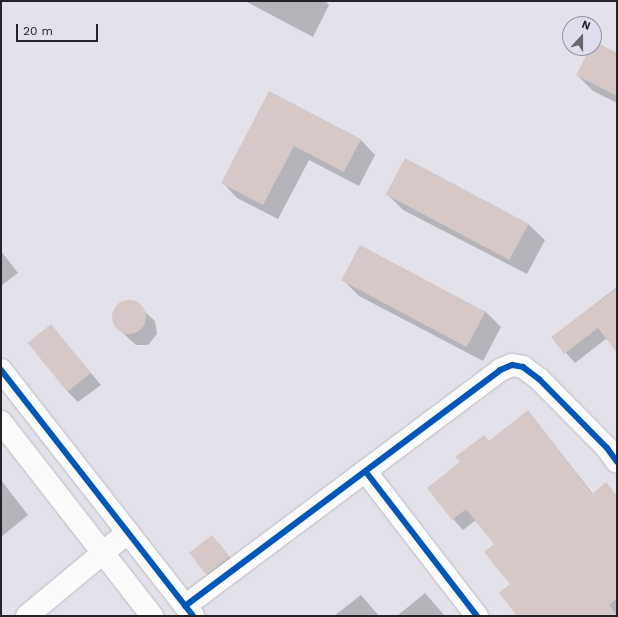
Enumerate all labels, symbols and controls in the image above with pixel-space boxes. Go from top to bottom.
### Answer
scale bar [18,16,100,42]
north arrow [562,16,602,56]
text: N [580,18,592,33]
text: 20 m [23,24,53,38]

